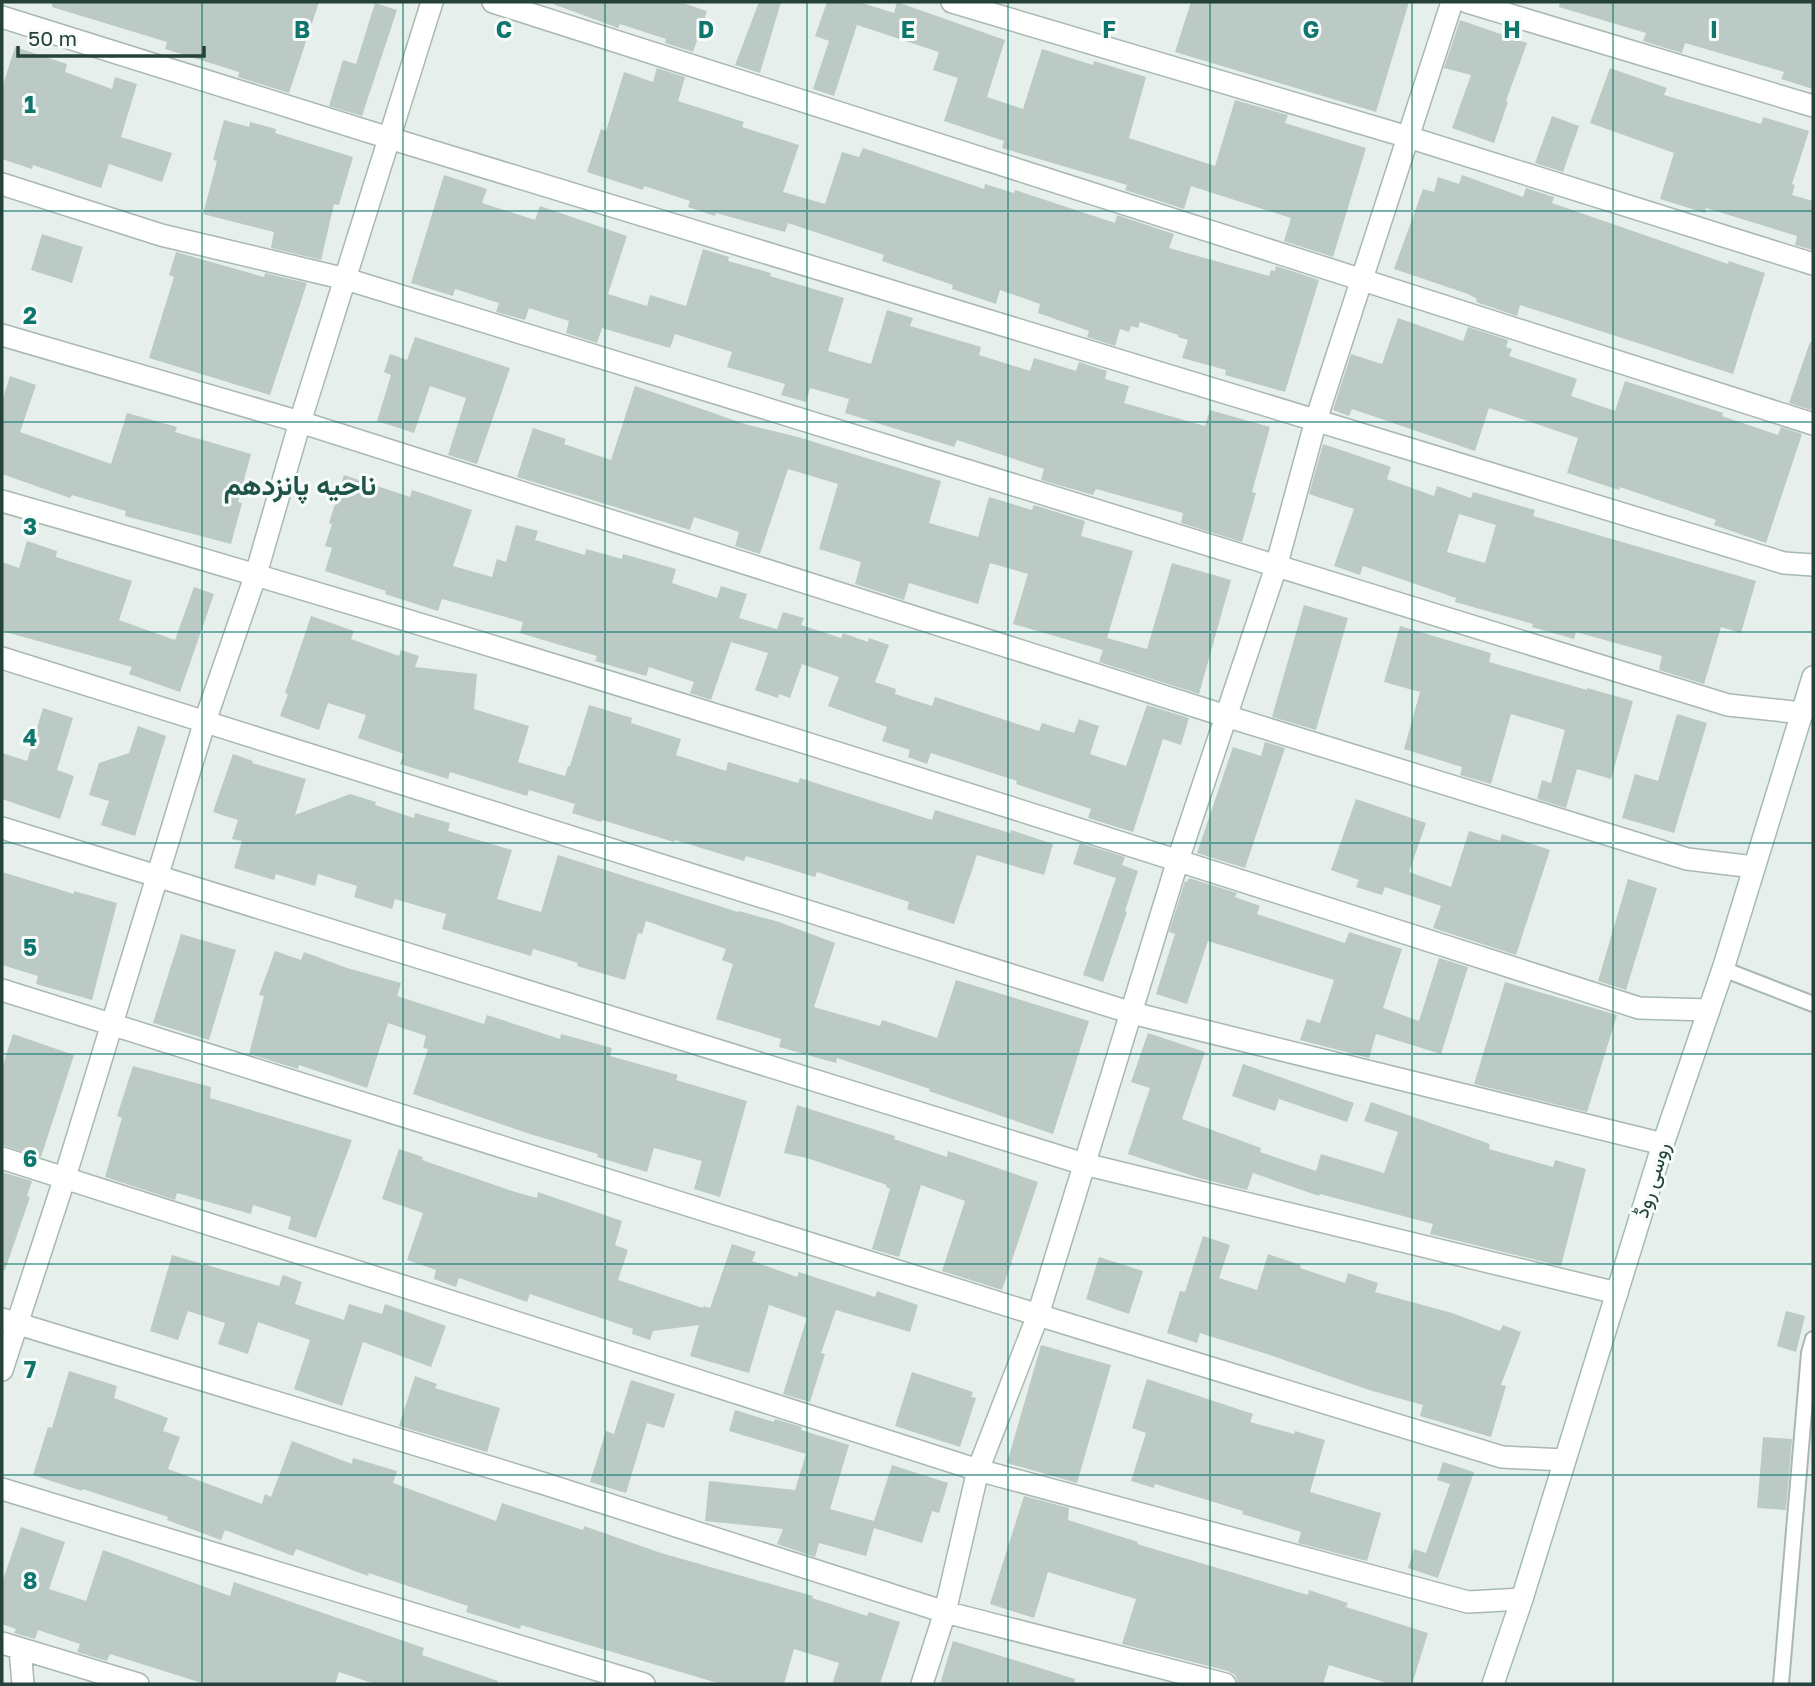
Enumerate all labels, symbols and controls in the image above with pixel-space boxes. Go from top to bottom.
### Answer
scale bar [18,14,203,58]
text: B [294,15,310,43]
text: C [496,15,512,43]
text: D [698,15,714,43]
text: E [901,15,915,43]
text: F [1102,15,1116,43]
text: G [1303,15,1319,43]
text: H [1503,15,1521,43]
text: I [1710,15,1718,43]
text: 50 m [28,25,77,51]
text: 1 [24,90,36,118]
text: 2 [23,301,37,329]
district label: ناحیه پانزدهم [224,468,376,505]
text: 3 [23,512,37,540]
text: 4 [23,723,37,751]
text: 5 [23,933,37,961]
street label: روسی روڈ [1627,1139,1676,1221]
text: 6 [23,1144,37,1172]
text: 7 [24,1355,36,1383]
text: 8 [23,1566,37,1594]

